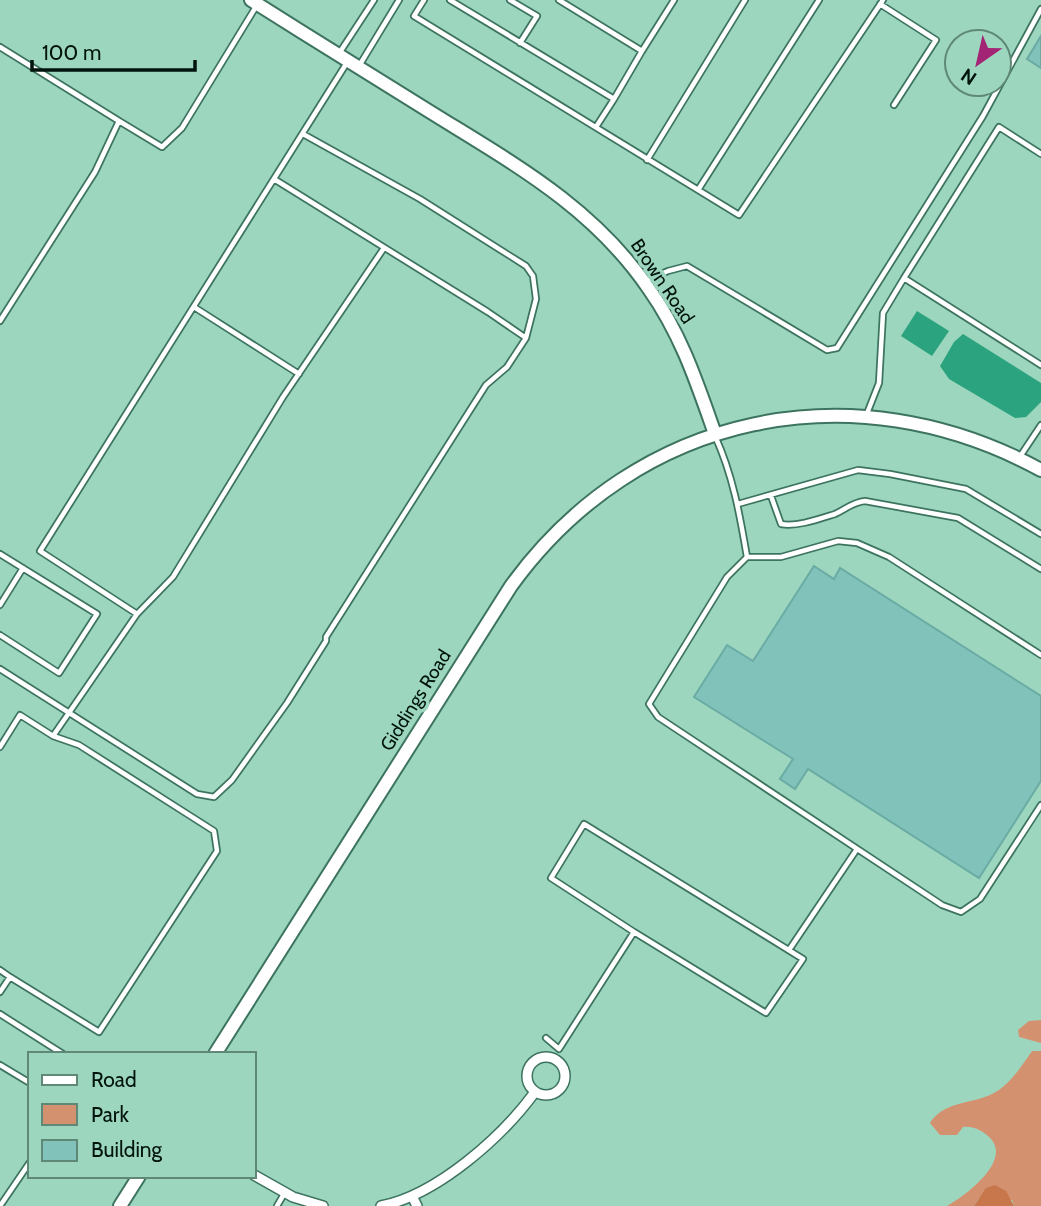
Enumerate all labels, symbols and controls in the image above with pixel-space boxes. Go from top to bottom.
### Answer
scale bar [32,28,194,72]
north arrow [943,28,1013,98]
text: 100 m [42,40,101,65]
text: N [957,63,981,90]
street label: Brown Road [626,235,699,328]
street label: Giddings Road [375,645,456,755]
legend [28,1052,256,1178]
text: Road [91,1067,137,1092]
text: Park [91,1102,129,1127]
text: Building [91,1137,163,1162]

